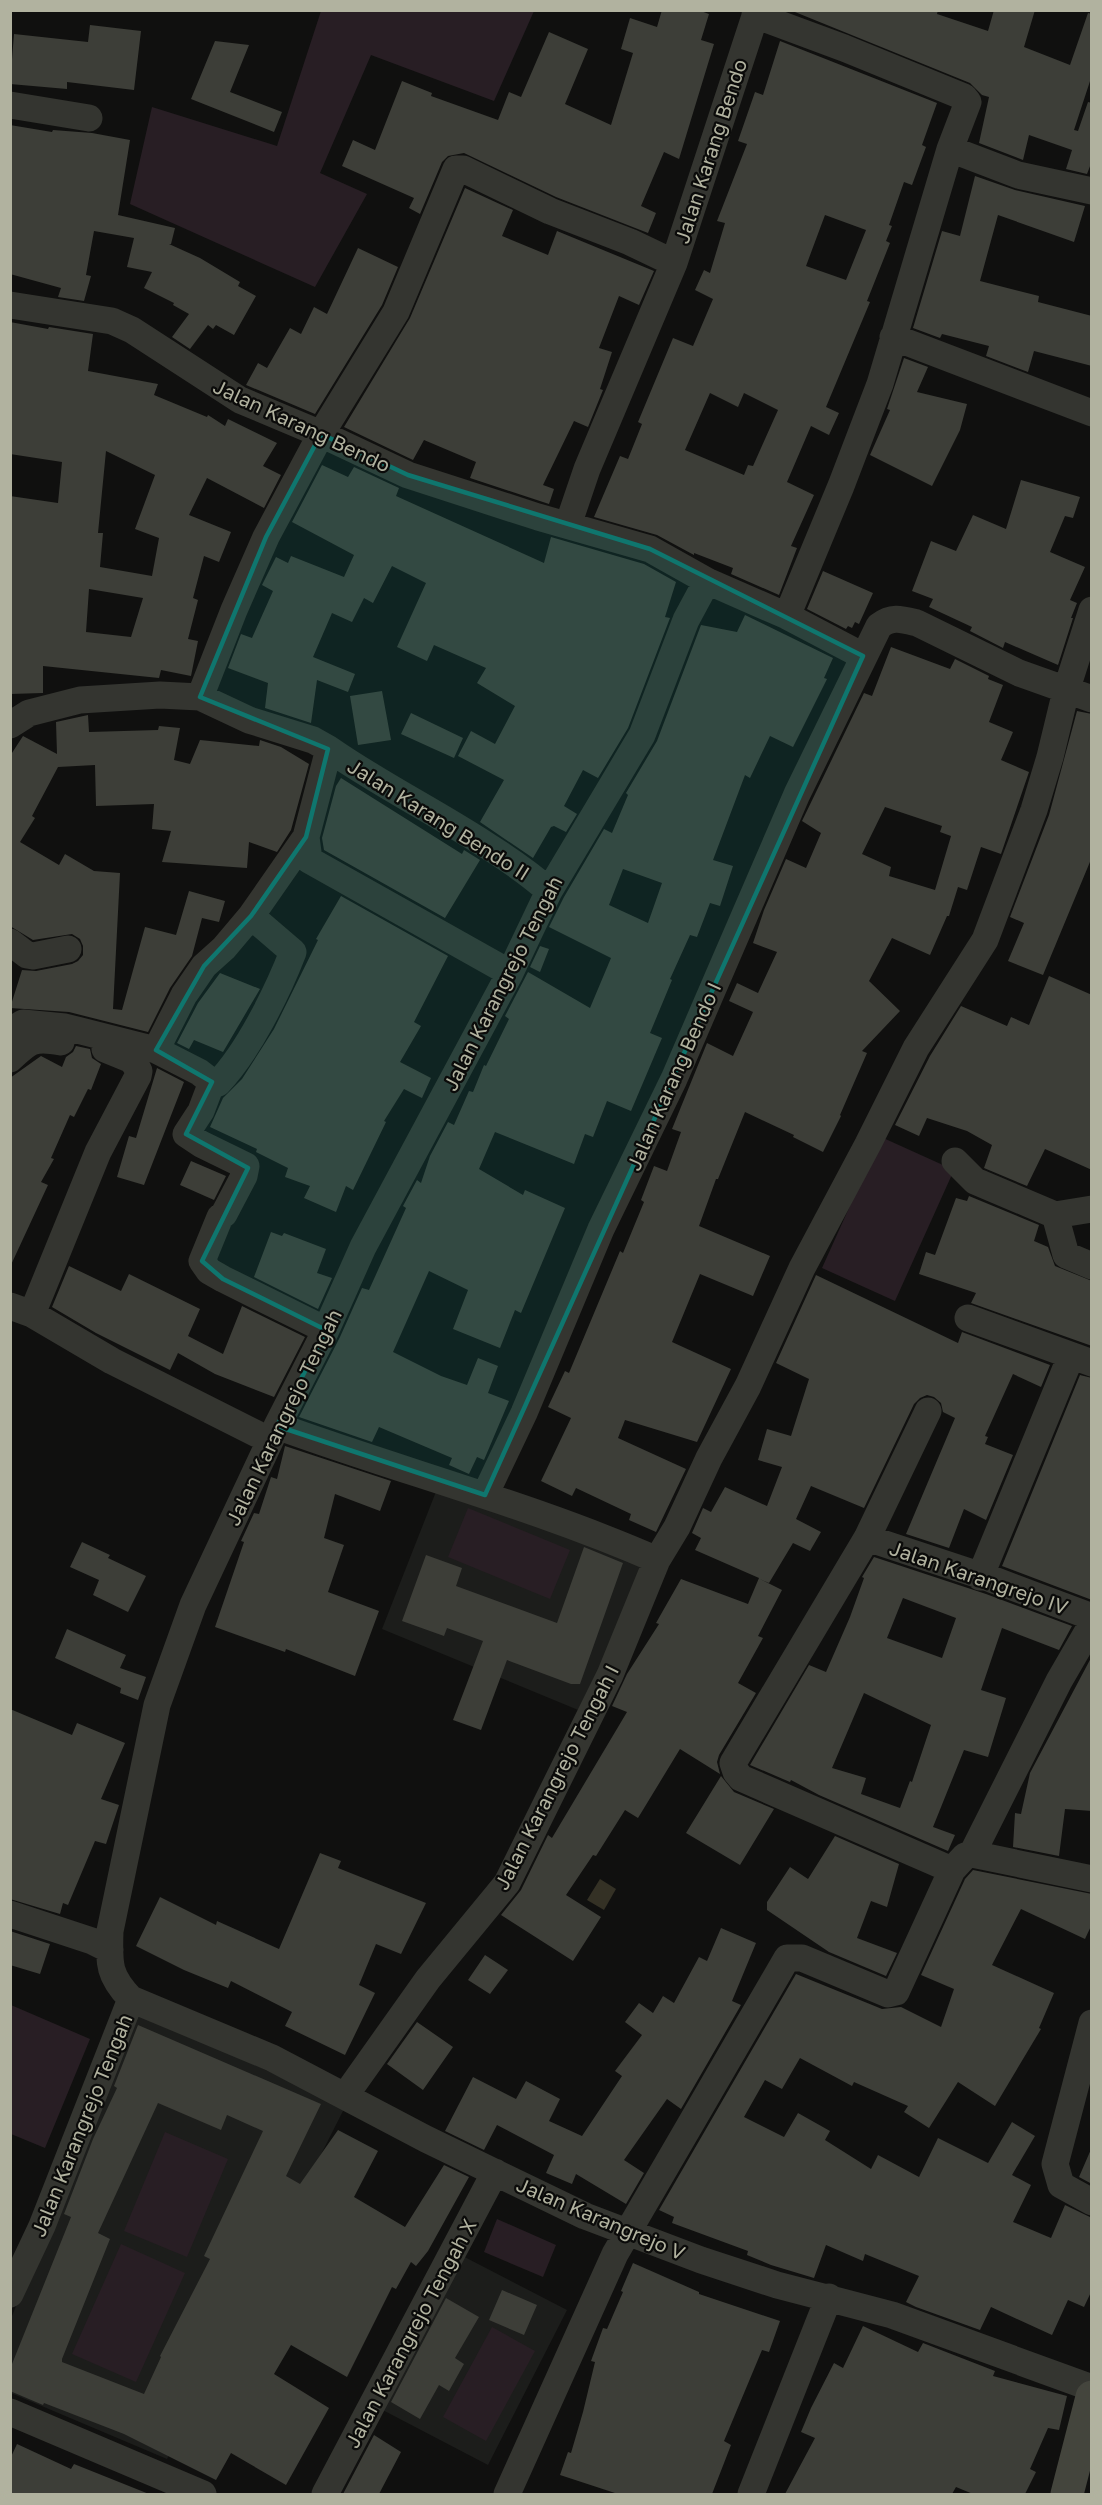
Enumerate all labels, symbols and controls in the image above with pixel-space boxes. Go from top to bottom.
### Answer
street label: Jalan Karang Bendo [669,56,751,246]
street label: Jalan Karang Bendo [210,373,394,477]
street label: Jalan Karang Bendo II [344,753,534,885]
street label: Jalan Karangrejo Tengah [437,872,567,1094]
street label: Jalan Karang Bendo I [621,978,725,1174]
street label: Jalan Karangrejo Tengah [220,1305,346,1529]
street label: Jalan Karangrejo IV [887,1535,1071,1619]
street label: Jalan Karangrejo Tengah I [489,1661,623,1893]
street label: Jalan Karangrejo Tengah [25,2010,137,2240]
street label: Jalan Karangrejo V [513,2172,689,2264]
street label: Jalan Karangrejo Tengah X [339,2214,481,2452]

